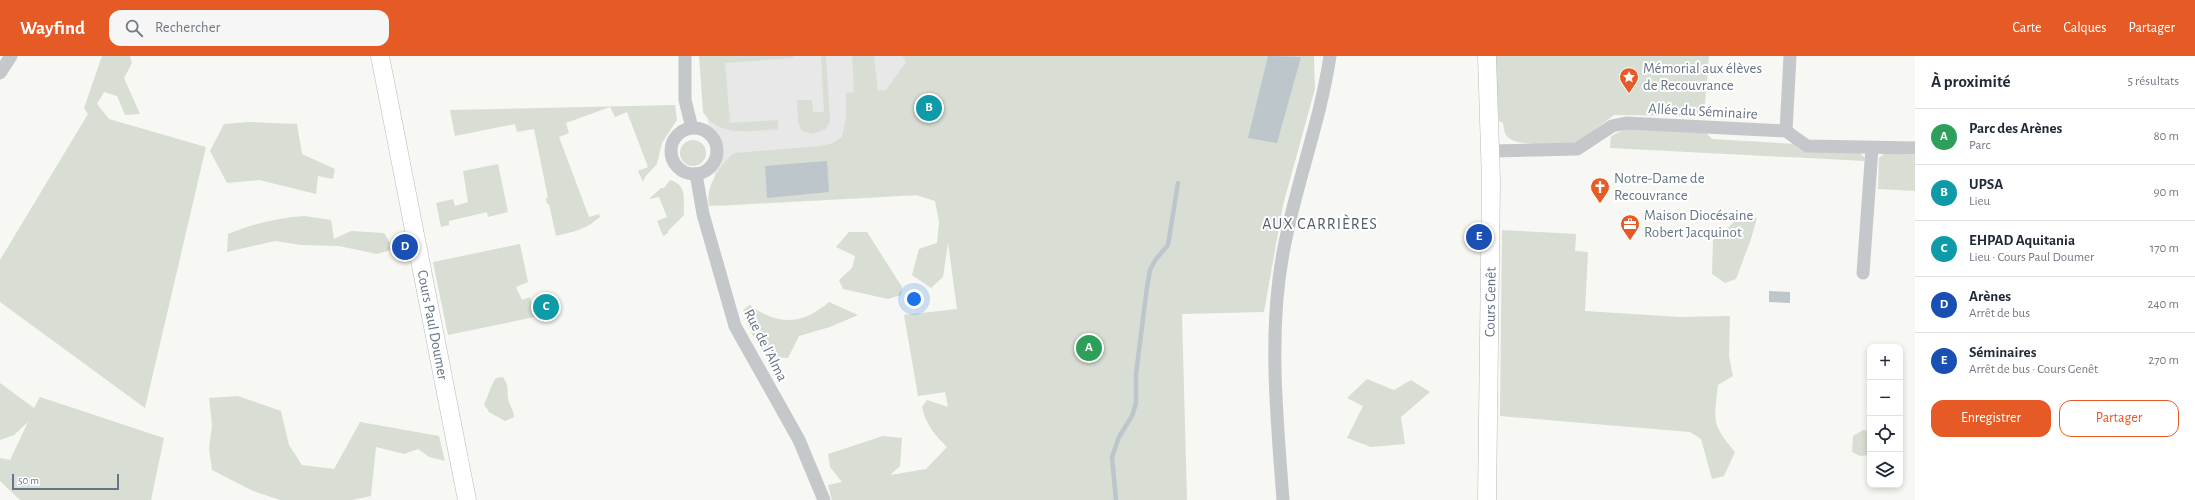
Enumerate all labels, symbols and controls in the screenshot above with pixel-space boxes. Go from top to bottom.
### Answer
search box [109,10,389,46]
icon: search [123,17,145,39]
text: Wayfind [20,19,85,38]
text: Rechercher [155,20,220,35]
text: Carte [2013,21,2041,35]
text: Calques [2063,21,2107,35]
text: Partager [2129,21,2175,35]
place label: Mémorial aux élèves de Recouvrance [1643,61,1762,93]
place icon: Mémorial aux élèves de Recouvrance [1618,66,1640,94]
text: À proximité [1931,73,2011,90]
text: 5 résultats [2127,75,2179,88]
pin: B [916,93,942,123]
street label: Allée du Séminaire [1648,101,1758,122]
text: Parc des Arènes [1969,121,2062,136]
text: A [1940,130,1948,143]
text: 80 m [2153,130,2179,143]
text: Parc [1969,139,1991,152]
place label: Notre-Dame de Recouvrance [1614,171,1705,203]
church icon: Notre-Dame de Recouvrance [1589,176,1611,204]
text: UPSA [1969,177,2003,192]
text: B [1940,186,1948,199]
text: 90 m [2153,186,2179,199]
text: Lieu [1969,195,1990,208]
place label: Maison Diocésaine Robert Jacquinot [1644,208,1753,240]
office icon: Maison Diocésaine Robert Jacquinot [1619,213,1641,241]
district label: AUX CARRIÈRES [1262,214,1378,232]
pin: E [1466,222,1492,252]
pin: D [392,232,418,262]
text: EHPAD Aquitania [1969,233,2075,248]
text: C [1941,242,1947,255]
text: 170 m [2150,242,2179,255]
text: Lieu · Cours Paul Doumer [1969,251,2094,264]
street label: Cours Genêt [1482,267,1499,337]
street label: Cours Paul Doumer [414,269,451,382]
your location [904,289,924,309]
text: Arènes [1969,289,2011,304]
pin: C [533,292,559,322]
text: D [1940,298,1948,311]
text: 240 m [2147,298,2179,311]
street label: Rue de l'Alma [741,307,790,384]
text: Arrêt de bus [1969,307,2030,320]
pin: A [1076,333,1102,363]
map controls [1867,344,1903,488]
button: + [1867,344,1903,380]
text: Séminaires [1969,345,2036,360]
text: E [1941,354,1947,367]
text: 270 m [2148,354,2179,367]
text: Arrêt de bus · Cours Genêt [1969,363,2098,376]
button: − [1867,380,1903,416]
button: Enregistrer [1931,400,2051,437]
button: Partager [2059,400,2179,437]
button: locate [1867,416,1903,452]
button: layers [1867,452,1903,488]
scale bar [12,472,119,491]
text: 50 m [18,475,39,486]

